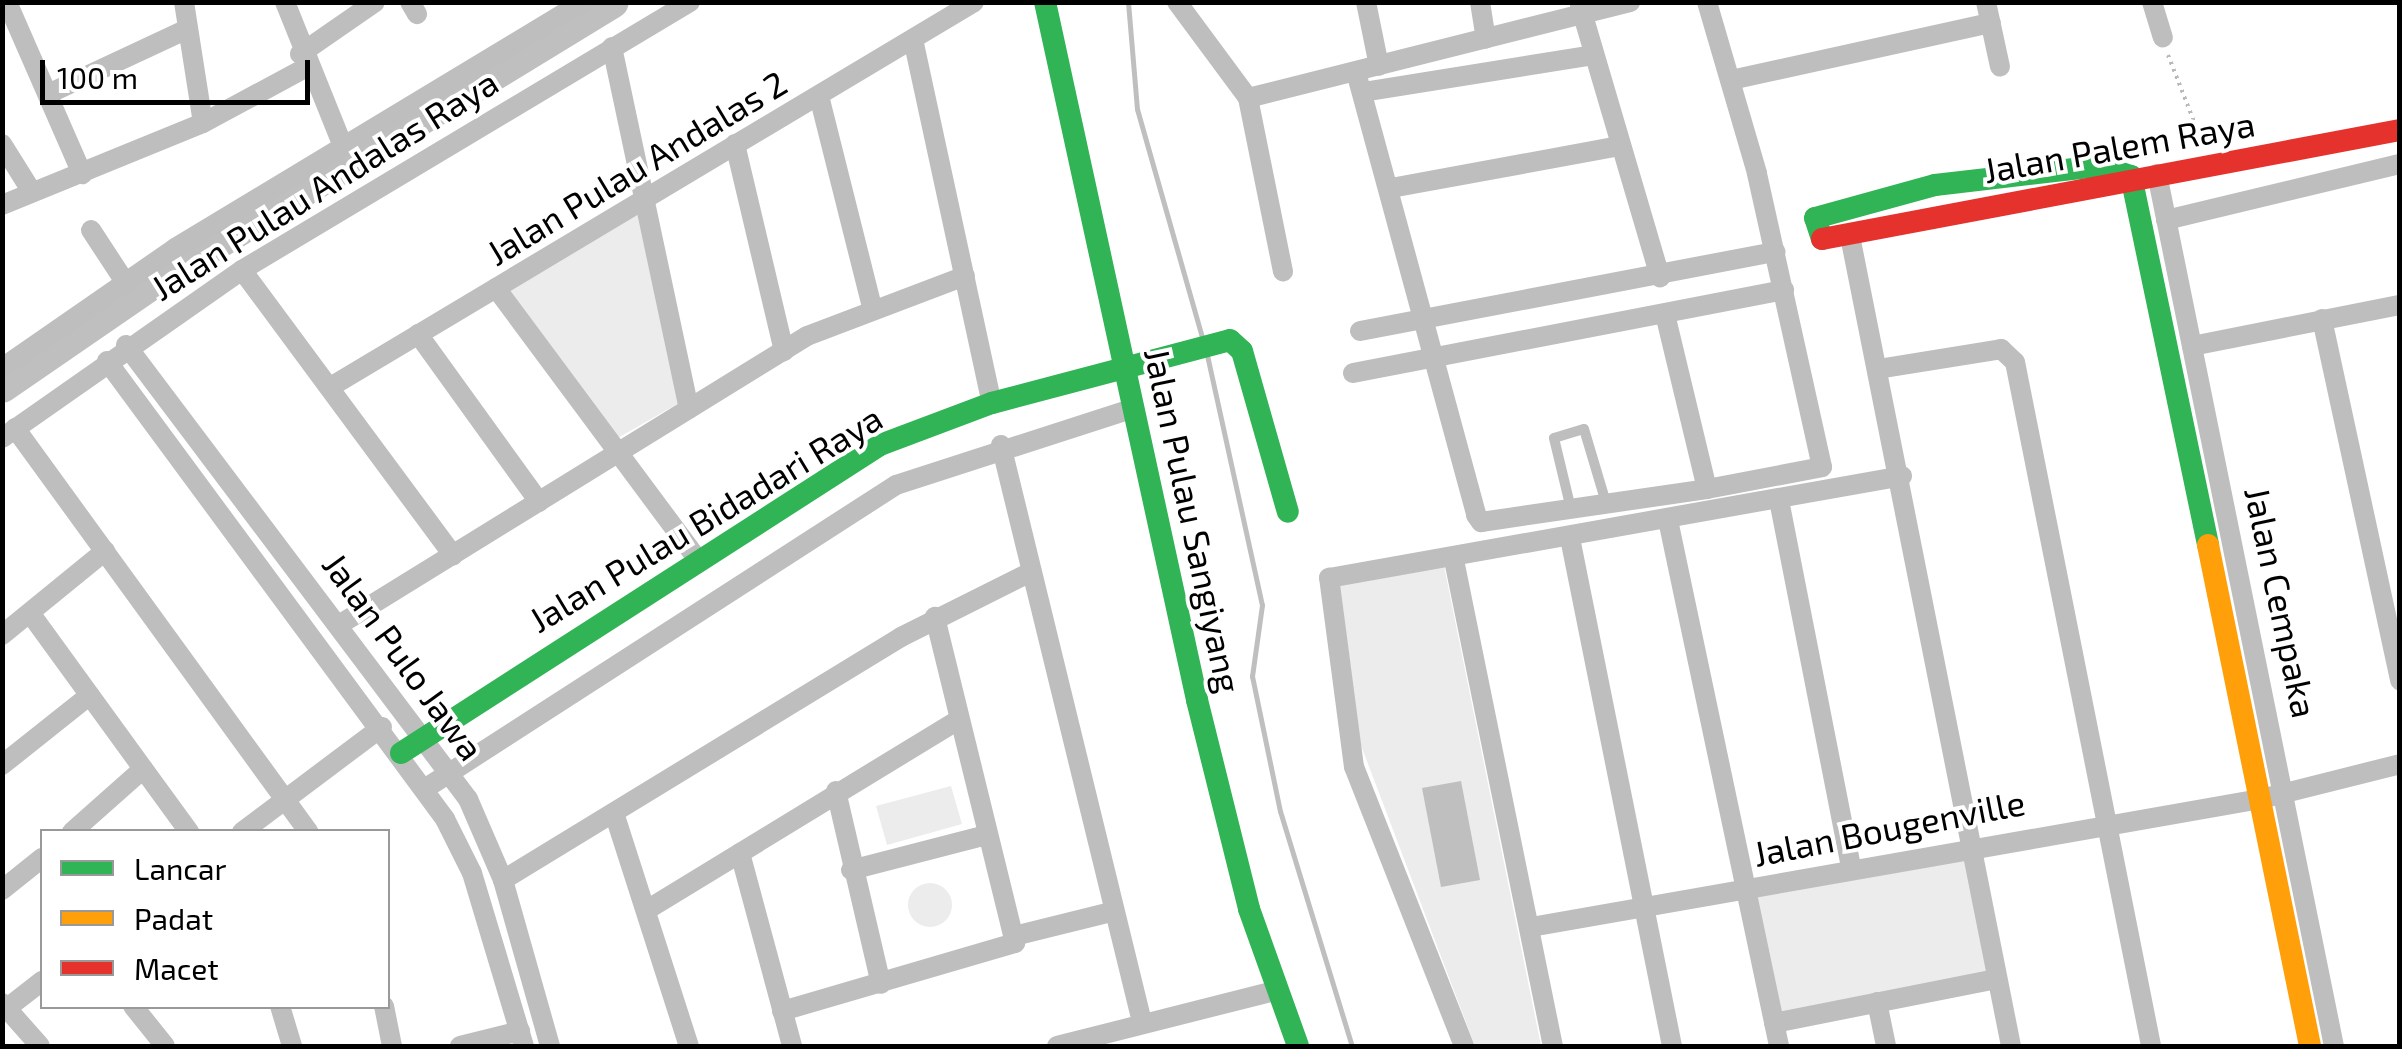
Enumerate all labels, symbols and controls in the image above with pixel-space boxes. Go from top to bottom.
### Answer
scale bar [45,40,315,102]
text: 100 m [57,59,138,95]
street label: Jalan Pulau Andalas Raya [142,60,506,308]
street label: Jalan Pulau Andalas 2 [478,61,794,273]
street label: Jalan Palem Raya [1980,101,2258,191]
street label: Jalan Pulau Sangiyang [1137,344,1251,696]
street label: Jalan Pulau Bidadari Raya [521,396,889,640]
street label: Jalan Cempaka [2237,483,2327,721]
street label: Jalan Pulo Jawa [315,544,493,768]
street label: Jalan Bougenville [1750,780,2028,874]
legend [40,829,390,1009]
text: Lancar [134,850,227,886]
text: Padat [134,900,213,936]
text: Macet [134,950,219,986]

